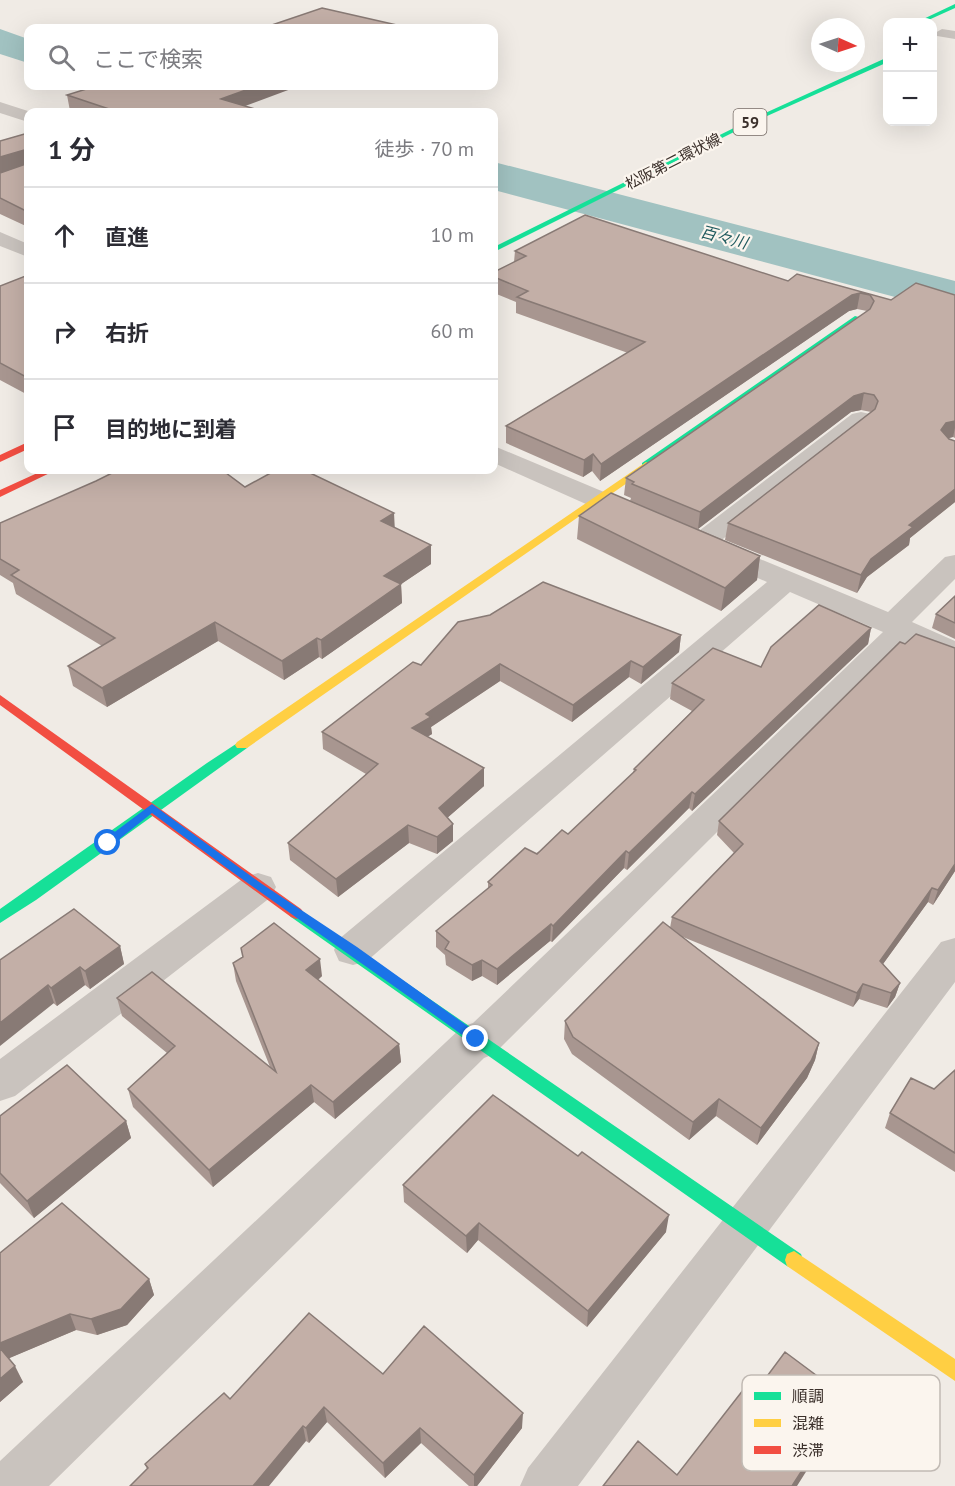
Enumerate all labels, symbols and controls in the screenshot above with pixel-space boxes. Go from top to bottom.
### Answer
north arrow [811,18,865,72]
map controls [883,18,937,126]
button: + [883,18,937,72]
search box [24,24,498,90]
icon: search [45,41,78,74]
text: ここで検索 [93,45,203,73]
button: − [883,72,937,126]
road number: 59 [734,109,766,135]
street label: 松阪第二環状線 [622,129,724,193]
text: 1 分 [48,133,95,166]
text: 徒歩 · 70 m [375,136,474,162]
icon: ahead [48,219,81,252]
water label: 百々川 [698,221,752,253]
text: 10 m [431,222,474,248]
text: 直進 [105,223,149,251]
icon: right [48,315,81,348]
text: 60 m [431,318,474,344]
text: 右折 [105,319,149,347]
icon: arrive [48,411,81,444]
text: 目的地に到着 [105,415,237,443]
route start [94,829,120,855]
route end [462,1025,488,1051]
legend [742,1375,940,1471]
text: 順調 [792,1386,824,1406]
text: 混雑 [792,1413,824,1433]
text: 渋滞 [792,1440,824,1460]

